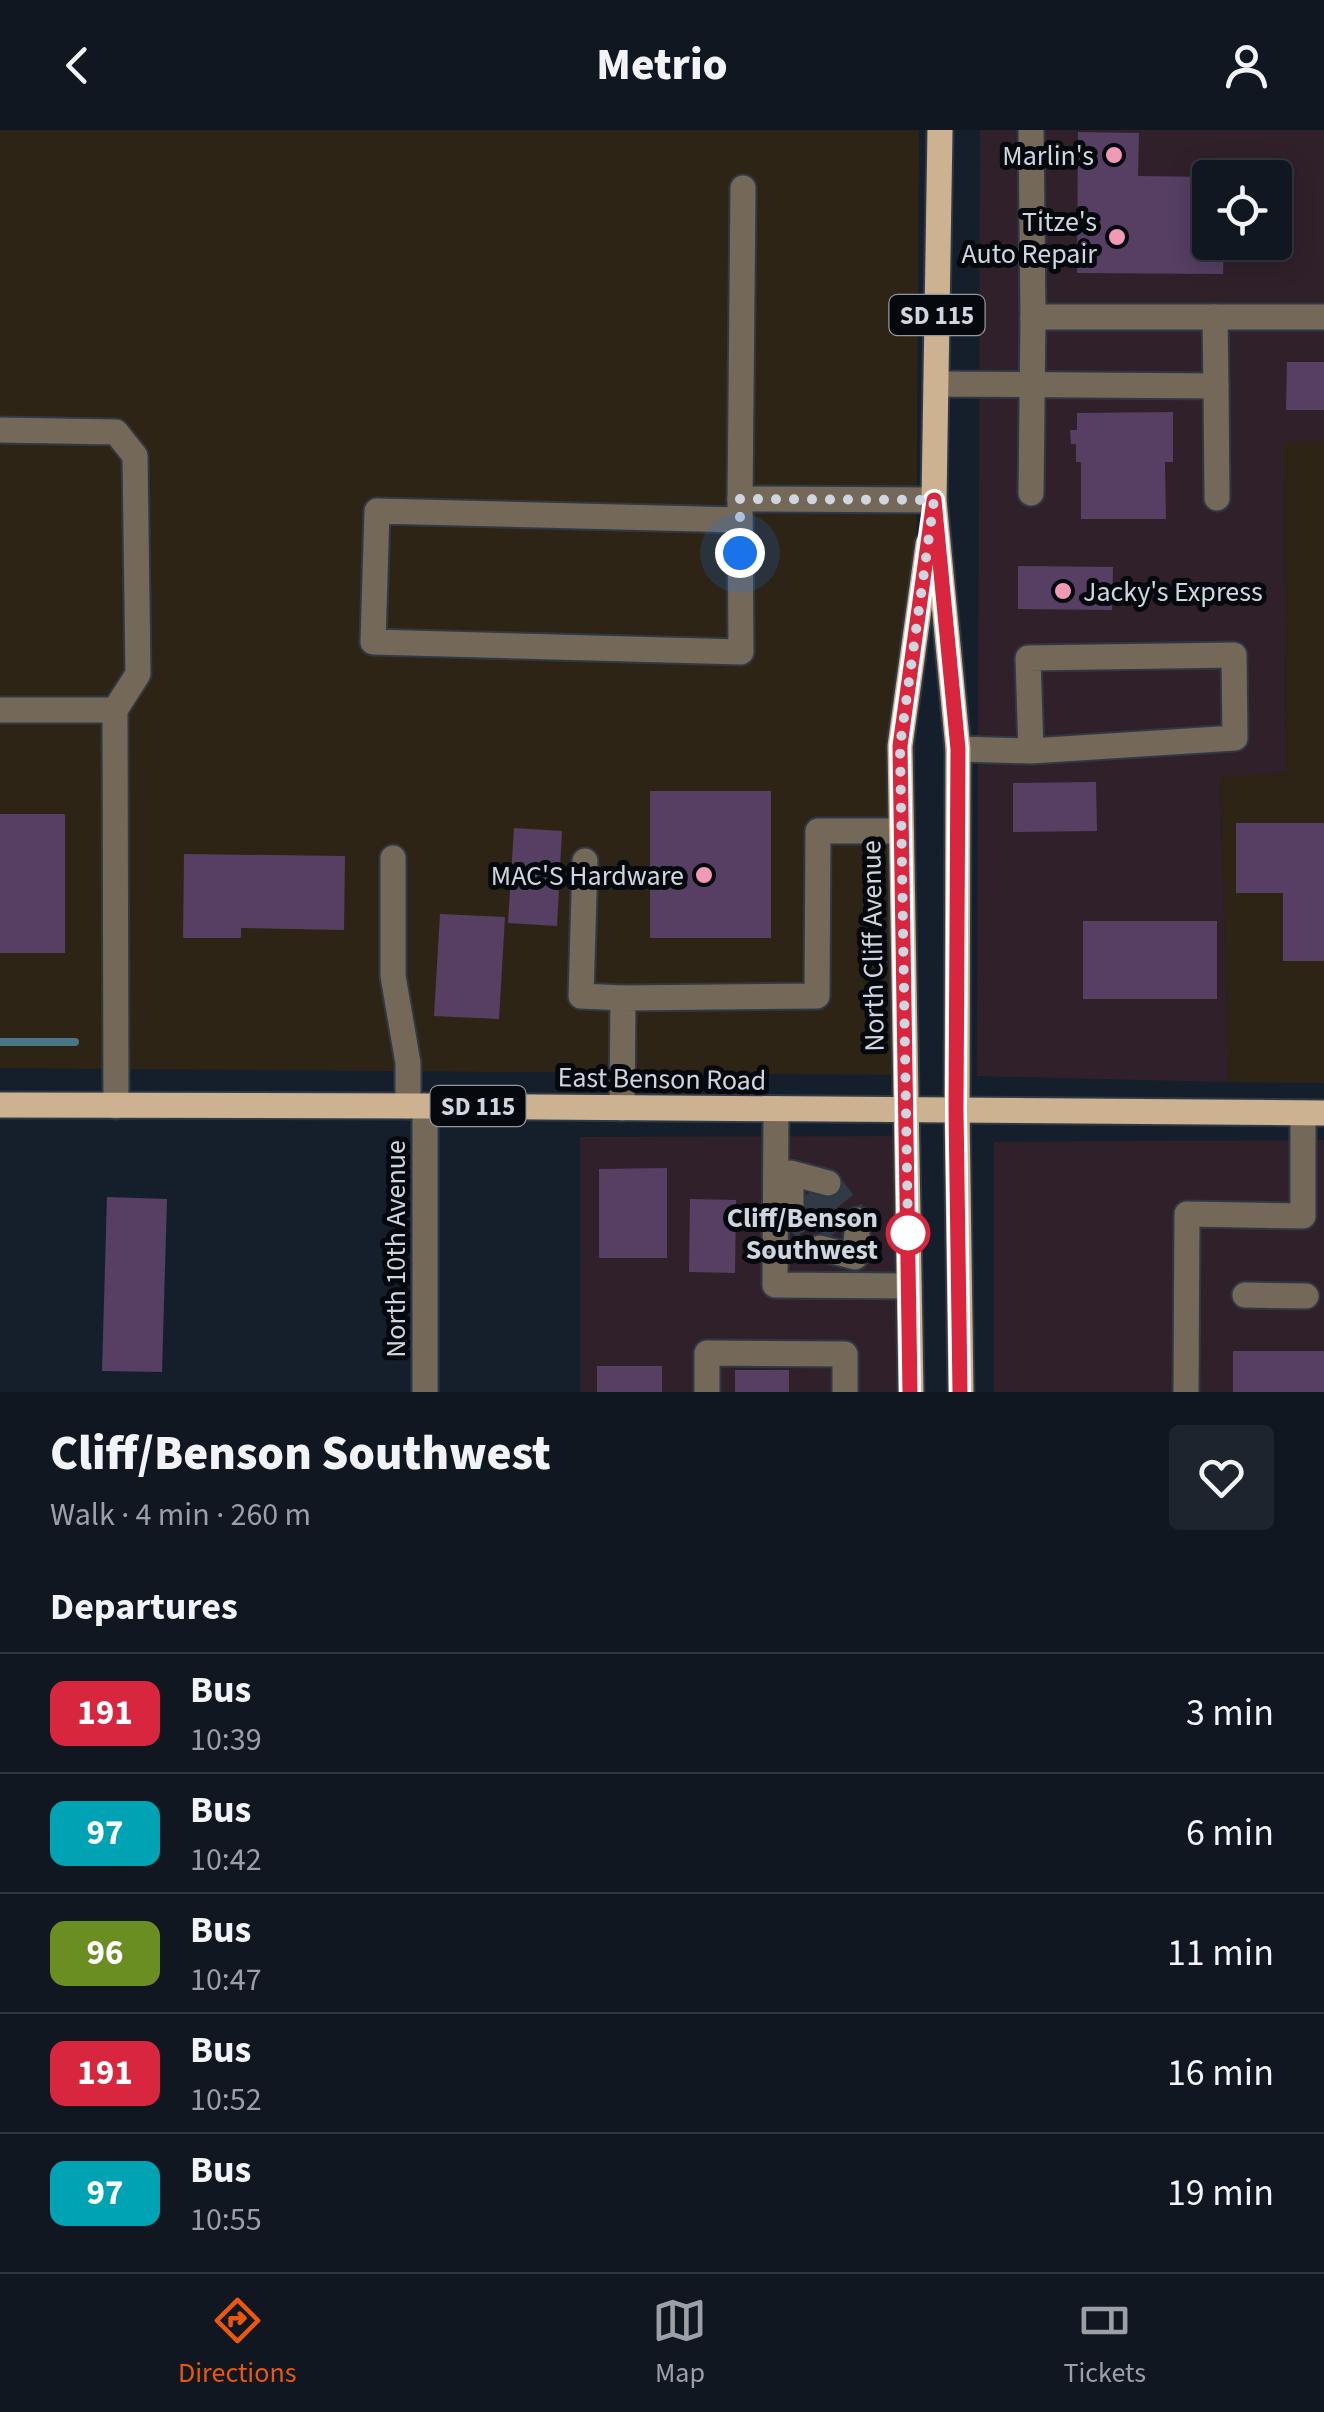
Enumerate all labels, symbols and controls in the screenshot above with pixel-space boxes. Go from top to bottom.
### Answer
text: Metrio [596,33,728,97]
icon: back [50,38,105,93]
icon: person [1219,38,1274,93]
place label: Marlin's [1002,136,1094,176]
marker: Marlin's [1103,144,1125,166]
map controls [1192,160,1292,260]
button: locate [1192,160,1292,260]
place label: Titze's Auto Repair [961,202,1097,274]
marker: Titze's Auto Repair [1106,226,1128,248]
road number: SD 115 [890,295,984,335]
your location [715,528,765,578]
place label: Jacky's Express [1083,572,1263,612]
marker: Jacky's Express [1052,580,1074,602]
street label: North Cliff Avenue [851,840,895,1052]
place label: MAC'S Hardware [491,856,684,896]
marker: MAC'S Hardware [693,864,715,886]
street label: East Benson Road [557,1057,767,1101]
road number: SD 115 [430,1086,526,1126]
street label: North 10th Avenue [376,1140,416,1358]
place label: Cliff/Benson Southwest [727,1198,878,1270]
marker: Cliff/Benson Southwest [887,1212,929,1254]
text: Cliff/Benson Southwest [50,1420,551,1488]
button: heart [1169,1425,1274,1530]
text: Walk · 4 min · 260 m [50,1492,311,1538]
text: Departures [50,1580,238,1634]
text: Bus [190,1663,251,1717]
text: 3 min [1186,1686,1274,1740]
text: 191 [77,1688,133,1738]
text: 10:39 [190,1717,262,1763]
text: Bus [190,1783,251,1837]
text: 6 min [1186,1806,1274,1860]
text: 97 [87,1808,123,1858]
text: 10:42 [190,1837,262,1883]
text: Bus [190,1903,251,1957]
text: 11 min [1167,1926,1274,1980]
text: 96 [87,1928,123,1978]
text: 10:47 [190,1957,262,2003]
text: Bus [190,2023,251,2077]
text: 16 min [1167,2046,1274,2100]
text: 191 [77,2048,133,2098]
text: 10:52 [190,2077,262,2123]
text: Bus [190,2143,251,2197]
text: 19 min [1167,2166,1274,2220]
text: 97 [87,2168,123,2218]
text: 10:55 [190,2197,262,2243]
tab: Directions [178,2293,296,2393]
tab: Map [652,2293,707,2393]
tab: Tickets [1063,2293,1146,2393]

